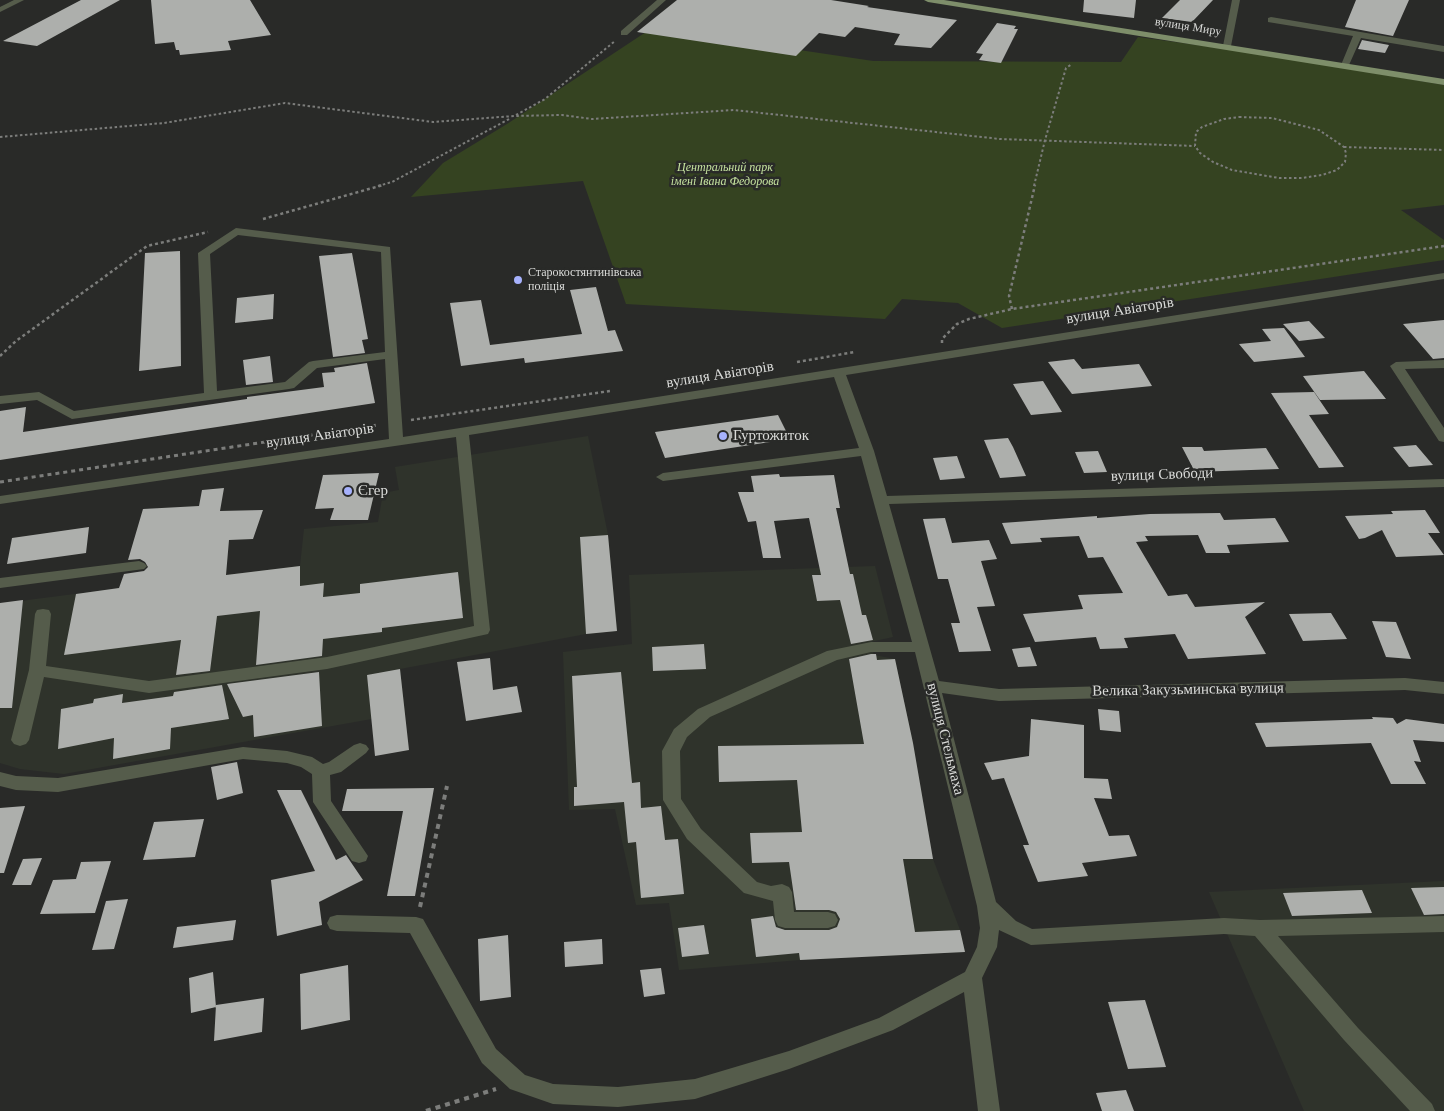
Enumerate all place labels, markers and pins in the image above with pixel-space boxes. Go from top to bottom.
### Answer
place label: Старокостянтинівська поліція [528,266,641,294]
marker: Старокостянтинівська поліція [512,274,524,286]
place label: Гуртожиток [733,427,809,445]
marker: Гуртожиток [717,430,729,442]
place label: Єгер [358,482,388,500]
marker: Єгер [342,485,354,497]

